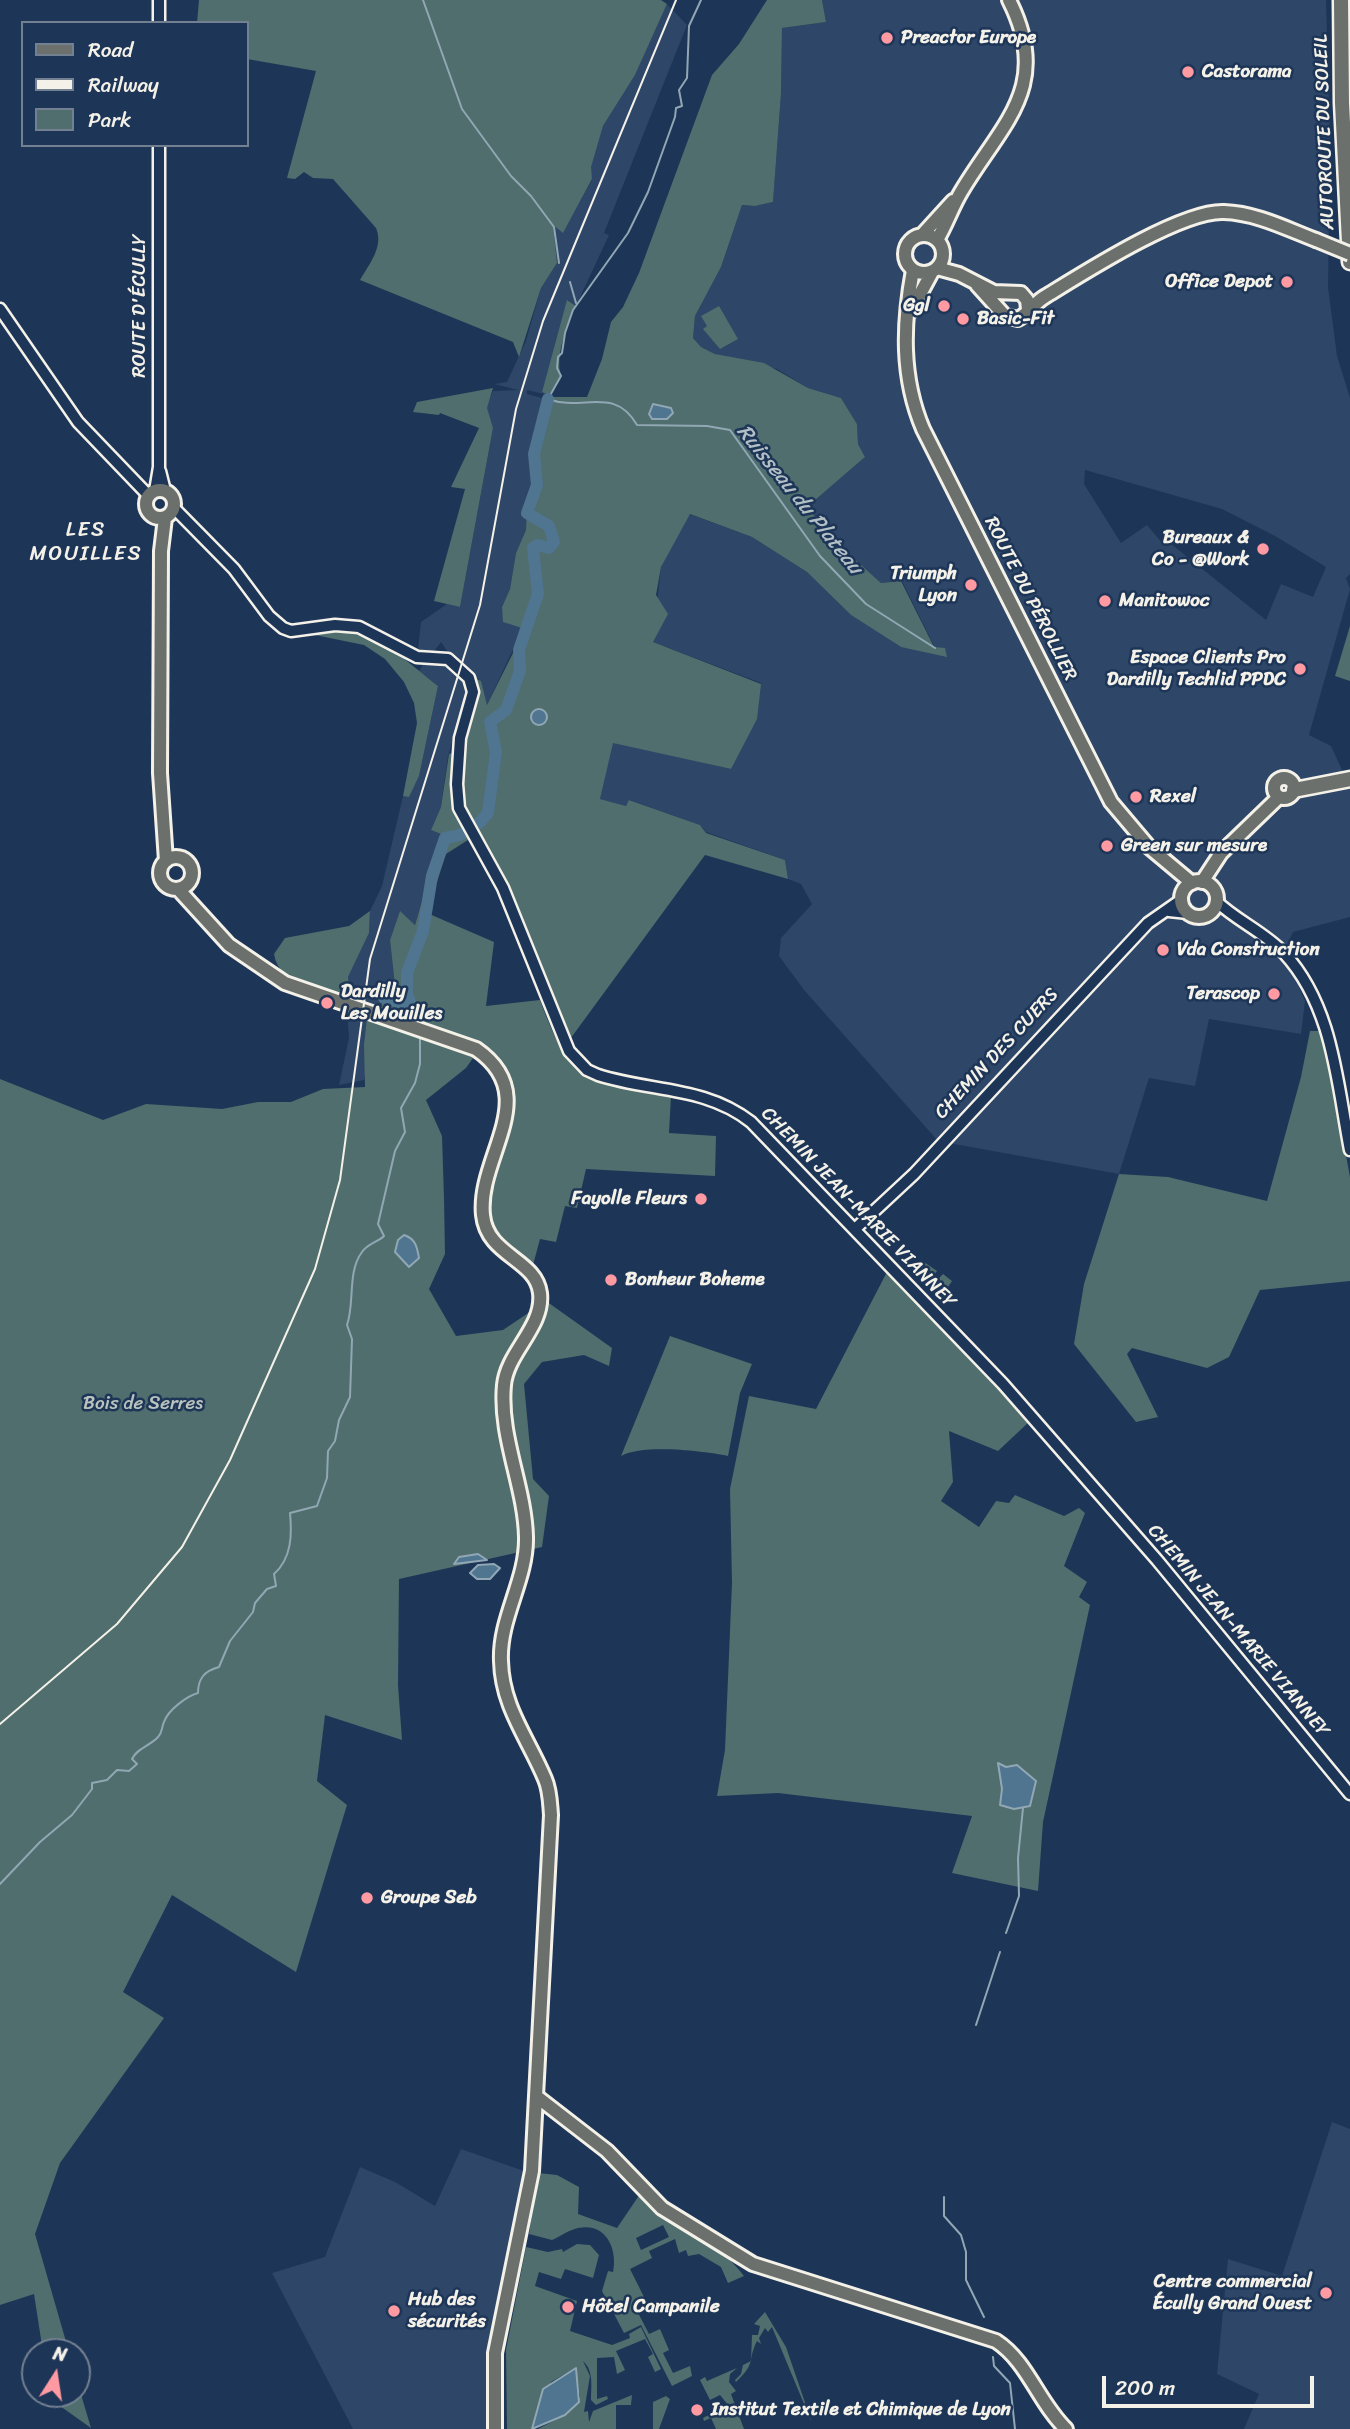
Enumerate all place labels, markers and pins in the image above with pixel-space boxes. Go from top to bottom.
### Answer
place label: Preactor Europe [901,27,1036,49]
marker: Preactor Europe [879,30,895,46]
place label: Castorama [1202,61,1292,83]
marker: Castorama [1180,64,1196,80]
place label: Office Depot [1165,271,1273,293]
marker: Office Depot [1279,274,1295,290]
place label: Ggl [903,295,930,317]
marker: Ggl [936,298,952,314]
place label: Basic-Fit [977,308,1054,330]
marker: Basic-Fit [955,311,971,327]
place label: Bureaux & Co - @Work [1152,527,1249,571]
marker: Bureaux & Co - @Work [1255,541,1271,557]
place label: Triumph Lyon [890,563,957,607]
marker: Triumph Lyon [963,577,979,593]
place label: Manitowoc [1119,590,1209,612]
marker: Manitowoc [1097,593,1113,609]
place label: Espace Clients Pro Dardilly Techlid PPDC [1107,647,1286,691]
marker: Espace Clients Pro Dardilly Techlid PPDC [1292,661,1308,677]
place label: Rexel [1150,786,1196,808]
marker: Rexel [1128,789,1144,805]
place label: Green sur mesure [1121,835,1267,857]
marker: Green sur mesure [1099,838,1115,854]
place label: Vda Construction [1177,939,1320,961]
marker: Vda Construction [1155,942,1171,958]
place label: Dardilly Les Mouilles [341,981,442,1025]
place label: Terascop [1186,983,1260,1005]
marker: Terascop [1266,986,1282,1002]
marker: Dardilly Les Mouilles [319,995,335,1011]
place label: Fayolle Fleurs [571,1188,687,1210]
marker: Fayolle Fleurs [693,1191,709,1207]
place label: Bonheur Boheme [625,1269,765,1291]
marker: Bonheur Boheme [603,1272,619,1288]
place label: Groupe Seb [381,1887,477,1909]
marker: Groupe Seb [359,1890,375,1906]
place label: Centre commercial Écully Grand Ouest [1152,2271,1312,2315]
marker: Centre commercial Écully Grand Ouest [1318,2285,1334,2301]
place label: Hub des sécurités [408,2289,486,2333]
place label: Hôtel Campanile [582,2296,720,2318]
marker: Hôtel Campanile [560,2299,576,2315]
marker: Hub des sécurités [386,2303,402,2319]
place label: Institut Textile et Chimique de Lyon [711,2399,1011,2421]
marker: Institut Textile et Chimique de Lyon [689,2402,705,2418]

